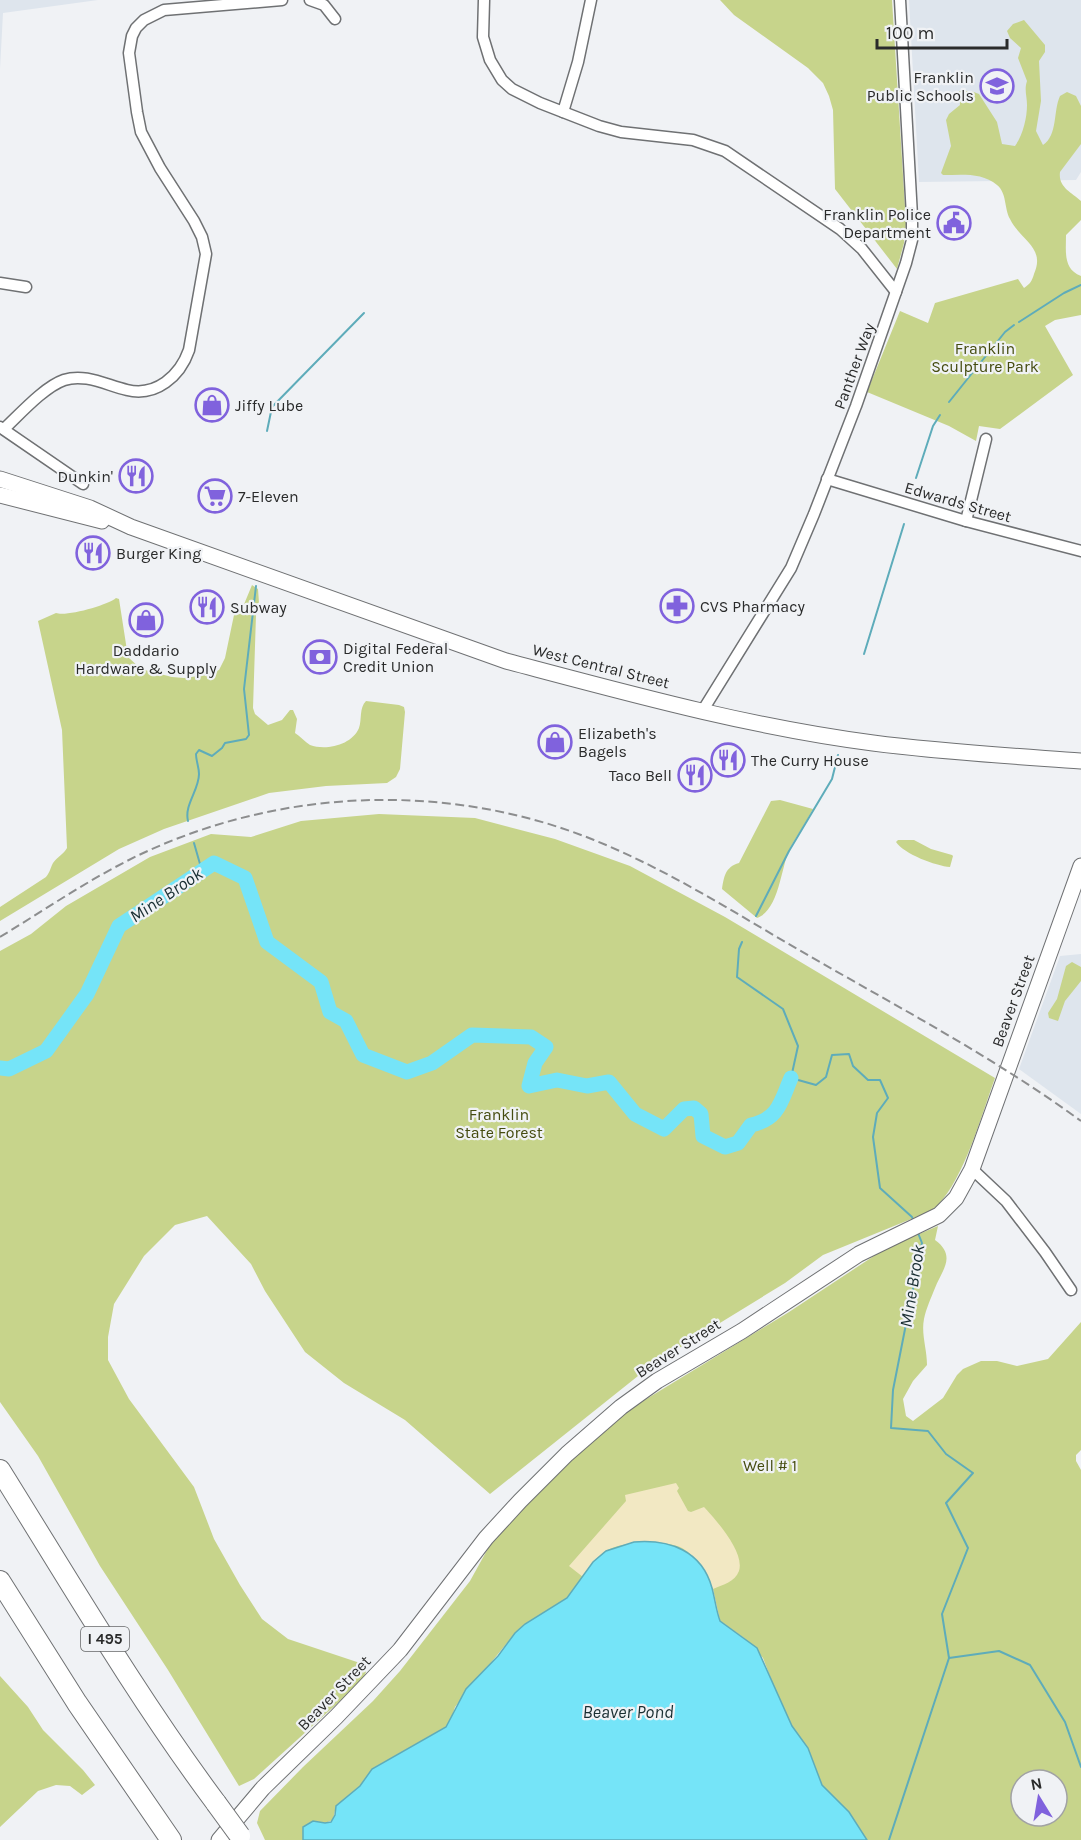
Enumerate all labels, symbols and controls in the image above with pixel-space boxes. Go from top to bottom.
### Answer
scale bar [877,12,1008,50]
text: 100 m [886,22,934,44]
place label: Franklin Public Schools [867,68,974,105]
school or university icon: Franklin Public Schools [979,68,1015,104]
place label: Franklin Police Department [823,205,931,242]
public building icon: Franklin Police Department [936,205,972,241]
street label: Panther Way [830,320,879,412]
park label: Franklin Sculpture Park [931,339,1039,376]
shop icon: Jiffy Lube [194,387,230,423]
place label: Jiffy Lube [235,396,303,415]
restaurant icon: Dunkin' [118,458,154,494]
place label: Dunkin' [57,467,113,486]
supermarket icon: 7-Eleven [197,478,233,514]
street label: Edwards Street [902,478,1014,526]
place label: 7-Eleven [238,487,299,506]
restaurant icon: Burger King [75,535,111,571]
place label: Burger King [116,544,201,563]
pharmacy icon: CVS Pharmacy [659,588,695,624]
restaurant icon: Subway [189,589,225,625]
place label: CVS Pharmacy [700,597,805,616]
place label: Subway [230,598,287,617]
shop icon: Daddario Hardware & Supply [128,602,164,638]
bank icon: Digital Federal Credit Union [302,639,338,675]
place label: Digital Federal Credit Union [343,639,448,676]
street label: West Central Street [530,640,672,692]
place label: Daddario Hardware & Supply [75,641,217,678]
shop icon: Elizabeth's Bagels [537,724,573,760]
place label: Elizabeth's Bagels [578,724,657,761]
restaurant icon: The Curry House [710,742,746,778]
place label: The Curry House [751,751,869,770]
restaurant icon: Taco Bell [677,757,713,793]
place label: Taco Bell [609,766,672,785]
water label: Mine Brook [125,862,208,928]
street label: Beaver Street [988,952,1038,1050]
park label: Franklin State Forest [455,1105,543,1142]
water label: Mine Brook [895,1242,930,1329]
street label: Beaver Street [632,1314,724,1382]
park label: Well # 1 [743,1456,797,1475]
road number: I 495 [81,1627,129,1651]
street label: Beaver Street [294,1652,374,1734]
water label: Beaver Pond [582,1701,674,1723]
north arrow [1009,1768,1069,1828]
text: N [1029,1773,1044,1794]

